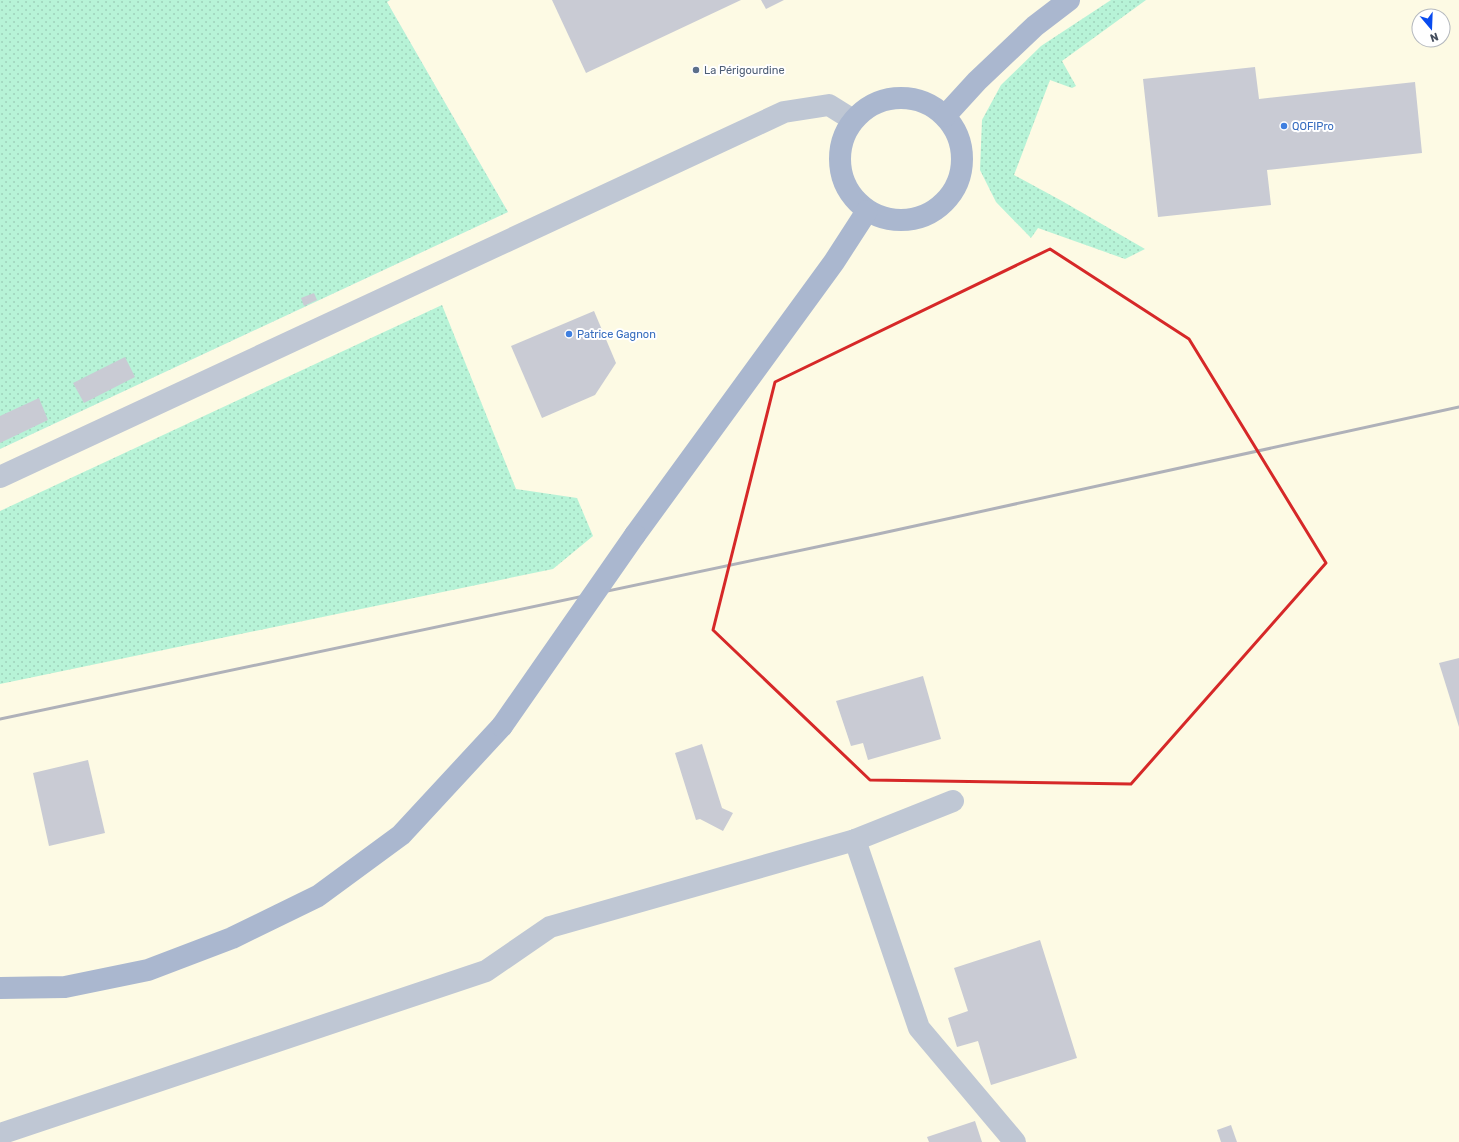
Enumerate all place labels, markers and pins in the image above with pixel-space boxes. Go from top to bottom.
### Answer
place label: La Périgourdine [704,64,785,77]
marker: La Périgourdine [691,65,701,75]
place label: QOFIPro [1292,120,1334,133]
marker: QOFIPro [1279,121,1289,131]
place label: Patrice Gagnon [577,328,656,341]
marker: Patrice Gagnon [564,329,574,339]

